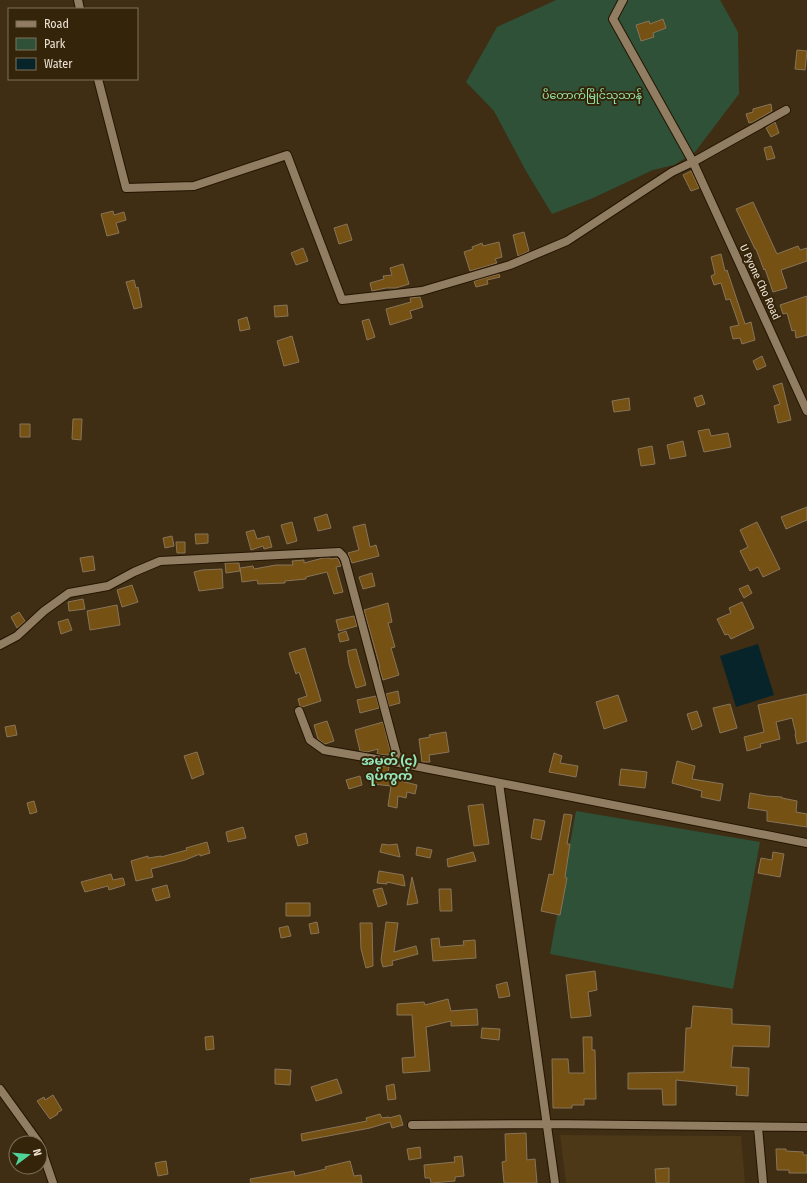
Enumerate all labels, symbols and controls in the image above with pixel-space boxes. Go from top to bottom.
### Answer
legend [8,8,138,80]
text: Road [44,17,69,31]
text: Park [44,37,66,51]
text: Water [44,57,73,71]
park label: ပိတောက်မြိုင်သုသာန် [542,88,642,104]
street label: U Pyone Cho Road [737,242,783,322]
district label: အမှတ် (၄) ရပ်ကွက် [361,751,417,786]
north arrow [8,1135,48,1175]
text: N [30,1147,44,1157]

